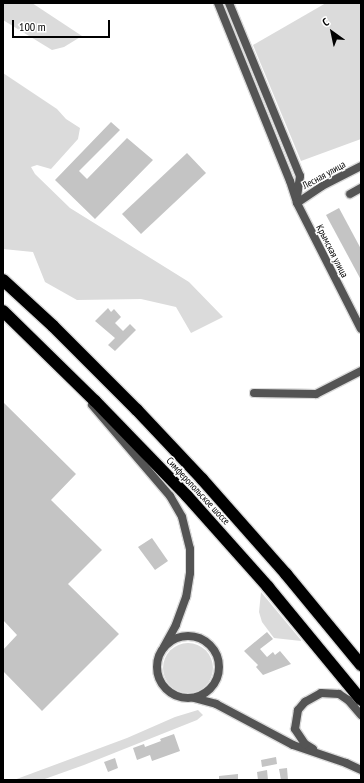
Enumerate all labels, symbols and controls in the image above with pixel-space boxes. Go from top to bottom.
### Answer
scale bar [14,12,112,38]
north arrow [312,12,352,52]
text: С [320,15,331,29]
text: 100 m [19,19,46,34]
street label: Лесная улица [300,158,348,192]
street label: Крымская улица [314,223,350,279]
street label: Симферопольское шоссе [164,455,232,527]

